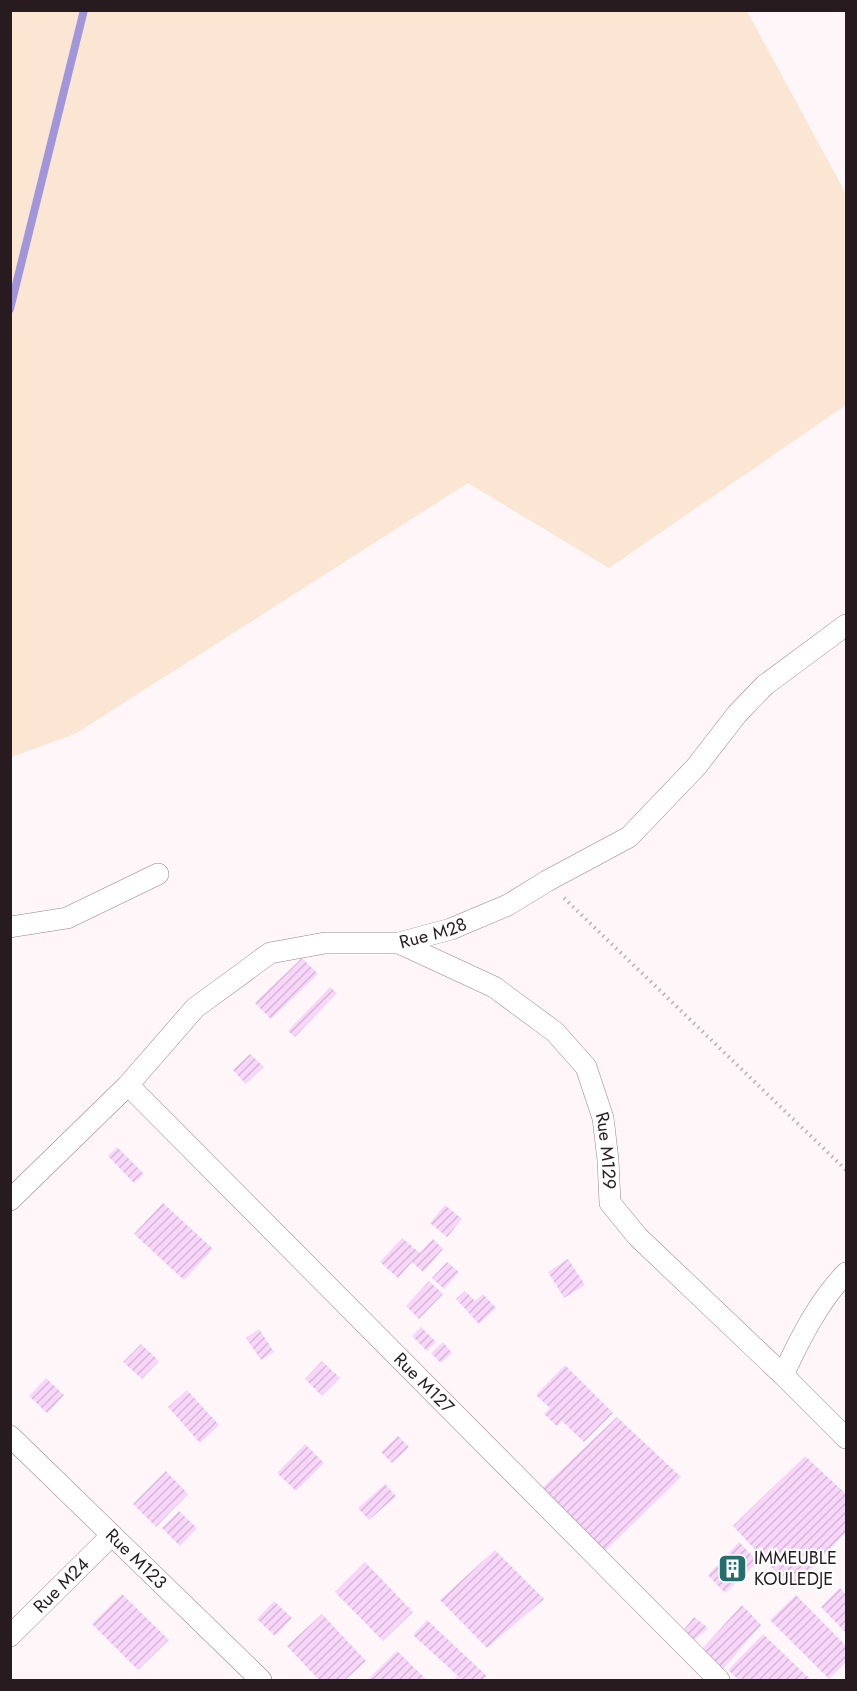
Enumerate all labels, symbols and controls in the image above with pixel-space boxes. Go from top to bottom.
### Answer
street label: Rue M28 [396,911,471,955]
street label: Rue M129 [589,1108,622,1190]
street label: Rue M127 [388,1347,461,1420]
street label: Rue M123 [100,1523,173,1595]
place label: IMMEUBLE KOULEDJE [754,1545,837,1592]
street label: Rue M24 [27,1552,95,1619]
building icon: IMMEUBLE KOULEDJE [717,1552,749,1584]

